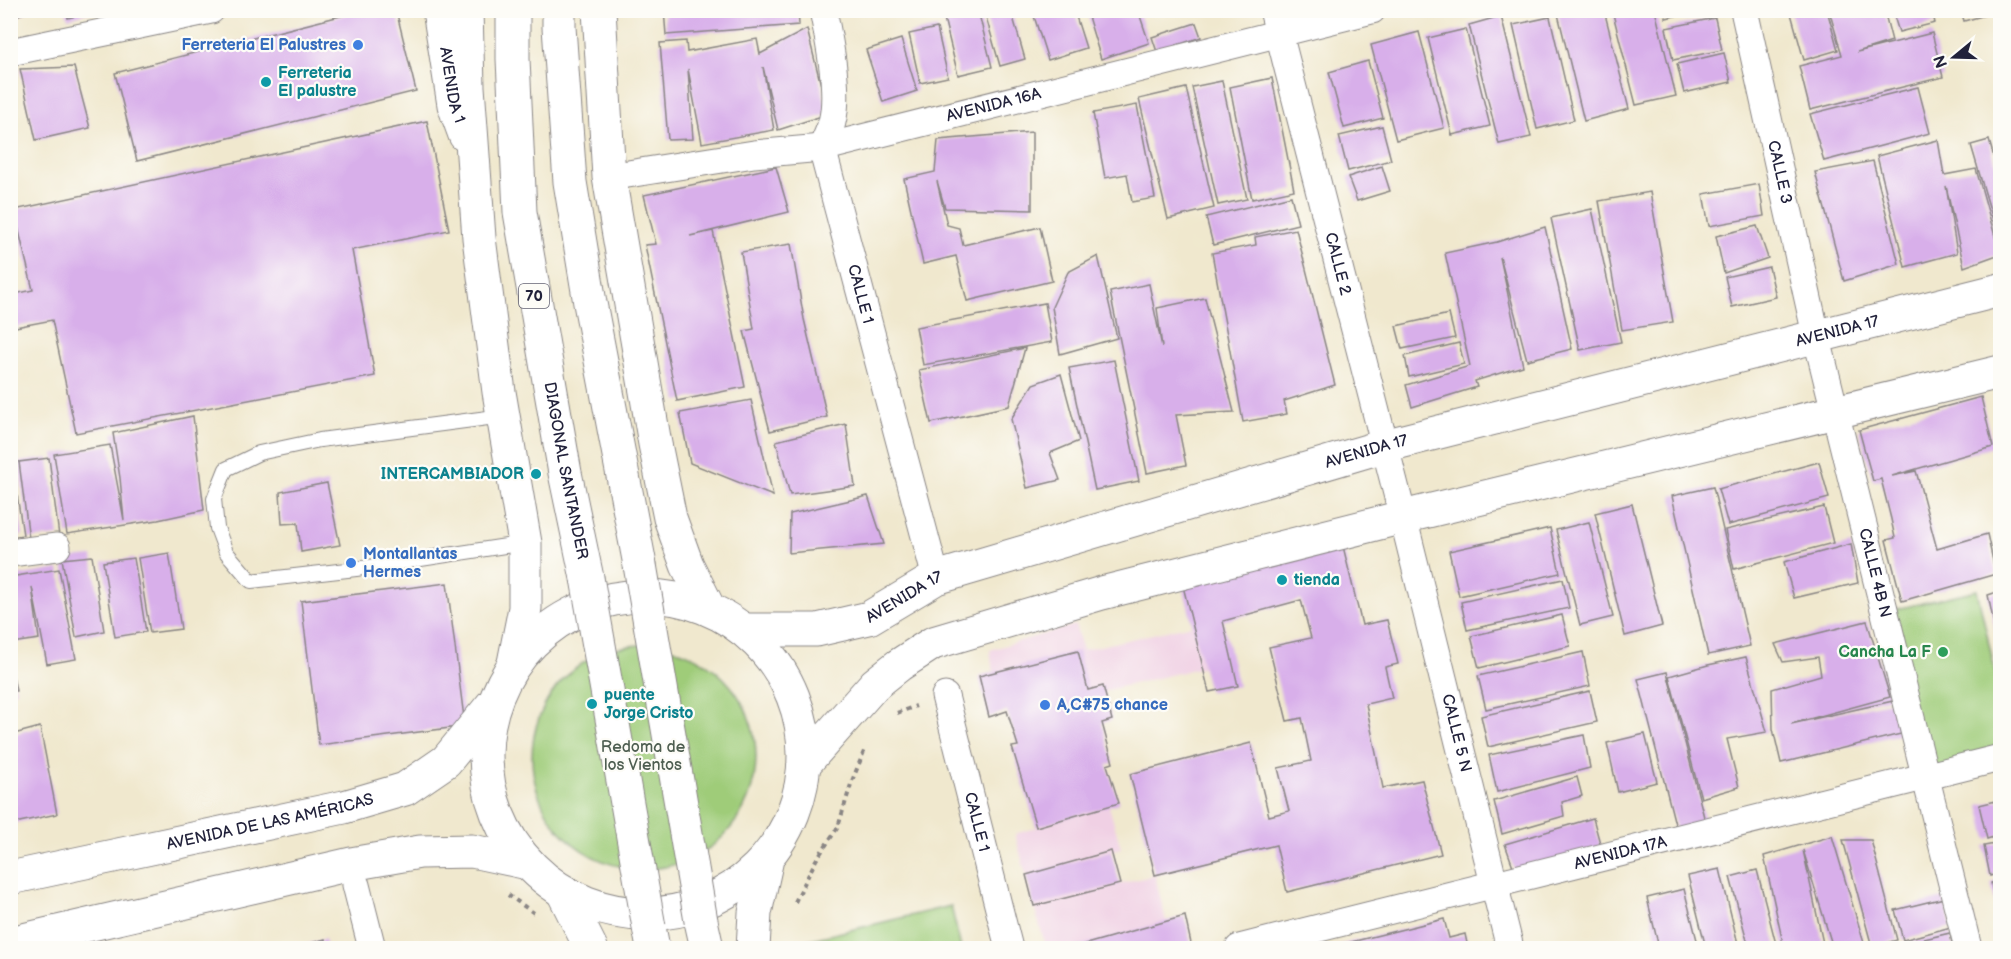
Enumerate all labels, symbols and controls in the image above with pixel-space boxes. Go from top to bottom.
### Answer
north arrow [1924,27,1984,87]
place label: Ferreteria El Palustres [181,36,346,55]
marker: Ferreteria El Palustres [351,38,365,52]
street label: AVENIDA 1 [435,45,469,126]
text: N [1930,53,1952,70]
place label: Ferreteria El palustre [278,64,357,101]
marker: Ferreteria El palustre [259,75,273,89]
street label: AVENIDA 16A [944,84,1043,126]
street label: CALLE 3 [1764,139,1796,206]
street label: CALLE 2 [1321,230,1355,298]
street label: CALLE 1 [844,262,878,326]
road number: 70 [519,284,549,308]
street label: AVENIDA 17 [1794,312,1881,351]
street label: DIAGONAL SANTANDER [540,381,592,561]
street label: AVENIDA 17 [1323,431,1410,472]
place label: INTERCAMBIADOR [381,465,524,484]
marker: INTERCAMBIADOR [529,467,543,481]
street label: CALLE 4B N [1855,526,1895,620]
place label: Montallantas Hermes [363,545,458,582]
marker: Montallantas Hermes [344,556,358,570]
street label: AVENIDA 17 [862,567,944,627]
place label: tienda [1293,571,1340,590]
marker: tienda [1275,573,1289,587]
place label: Cancha La F [1838,643,1931,662]
marker: Cancha La F [1936,645,1950,659]
place label: puente Jorge Cristo [604,686,693,723]
street label: CALLE 5 N [1438,692,1475,774]
place label: A,C#75 chance [1056,696,1168,715]
marker: puente Jorge Cristo [585,697,599,711]
marker: A,C#75 chance [1038,698,1052,712]
park label: Redoma de los Vientos [601,738,686,775]
street label: AVENIDA DE LAS AMÉRICAS [165,789,376,854]
street label: CALLE 1 [960,790,994,854]
street label: AVENIDA 17A [1572,832,1669,874]

